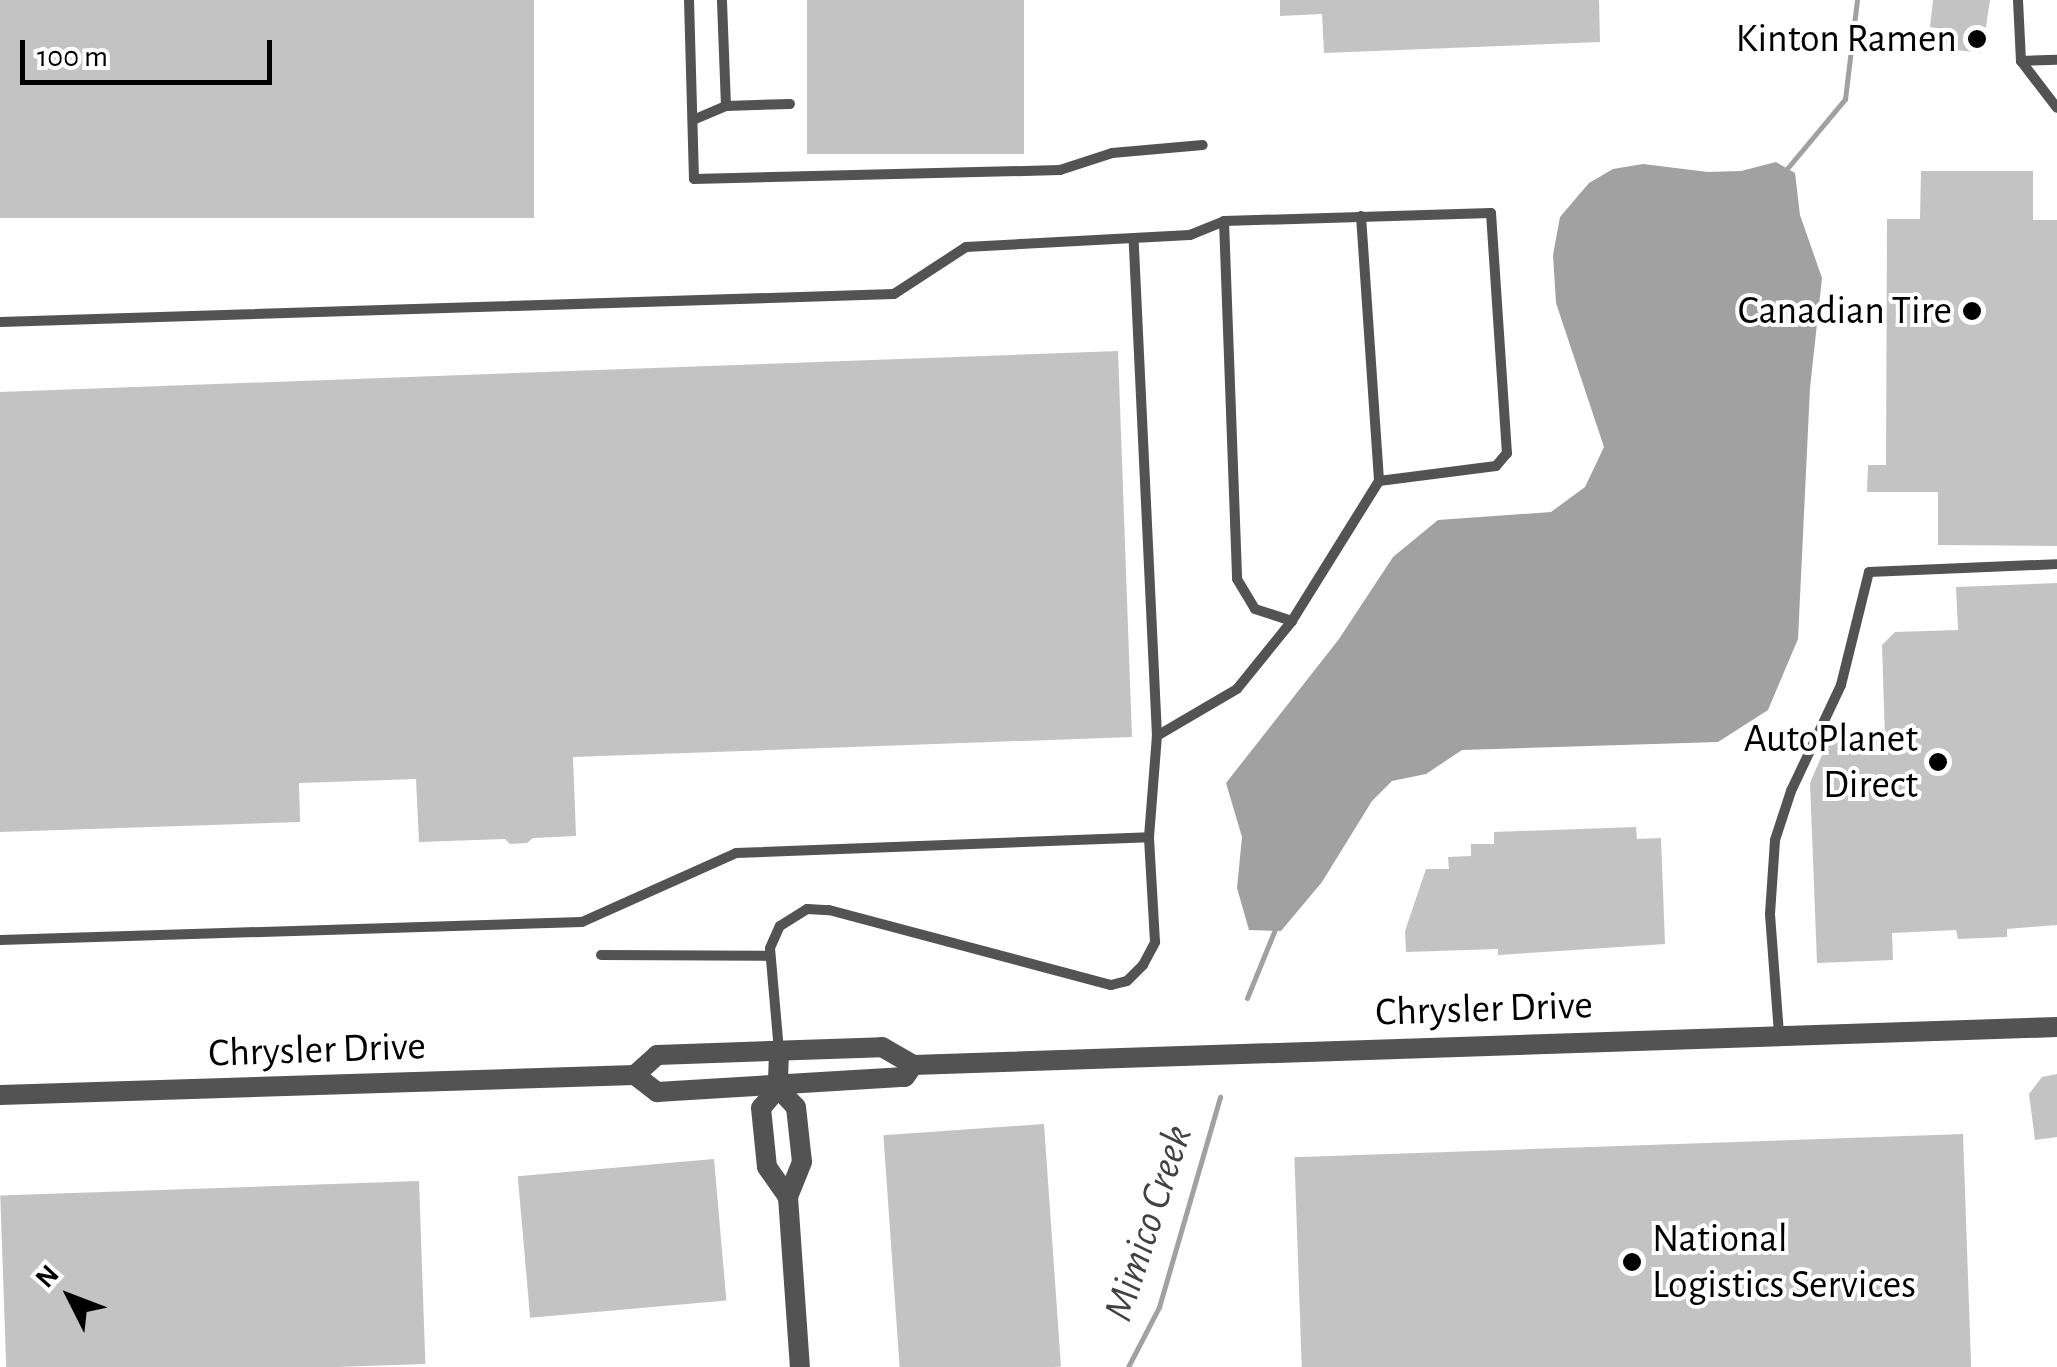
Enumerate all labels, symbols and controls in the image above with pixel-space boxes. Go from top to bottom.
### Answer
place label: Kinton Ramen [1736,15,1957,63]
scale bar [25,20,278,82]
marker: Kinton Ramen [1966,28,1988,50]
text: 100 m [37,42,108,72]
place label: Canadian Tire [1738,287,1952,335]
marker: Canadian Tire [1961,300,1983,322]
place label: AutoPlanet Direct [1744,715,1918,809]
marker: AutoPlanet Direct [1927,751,1949,773]
street label: Chrysler Drive [1374,981,1594,1037]
street label: Chrysler Drive [207,1022,427,1078]
water label: Mimico Creek [1093,1119,1203,1327]
place label: National Logistics Services [1652,1215,1916,1309]
north arrow [20,1247,120,1347]
marker: National Logistics Services [1621,1251,1643,1273]
text: N [31,1260,65,1294]

